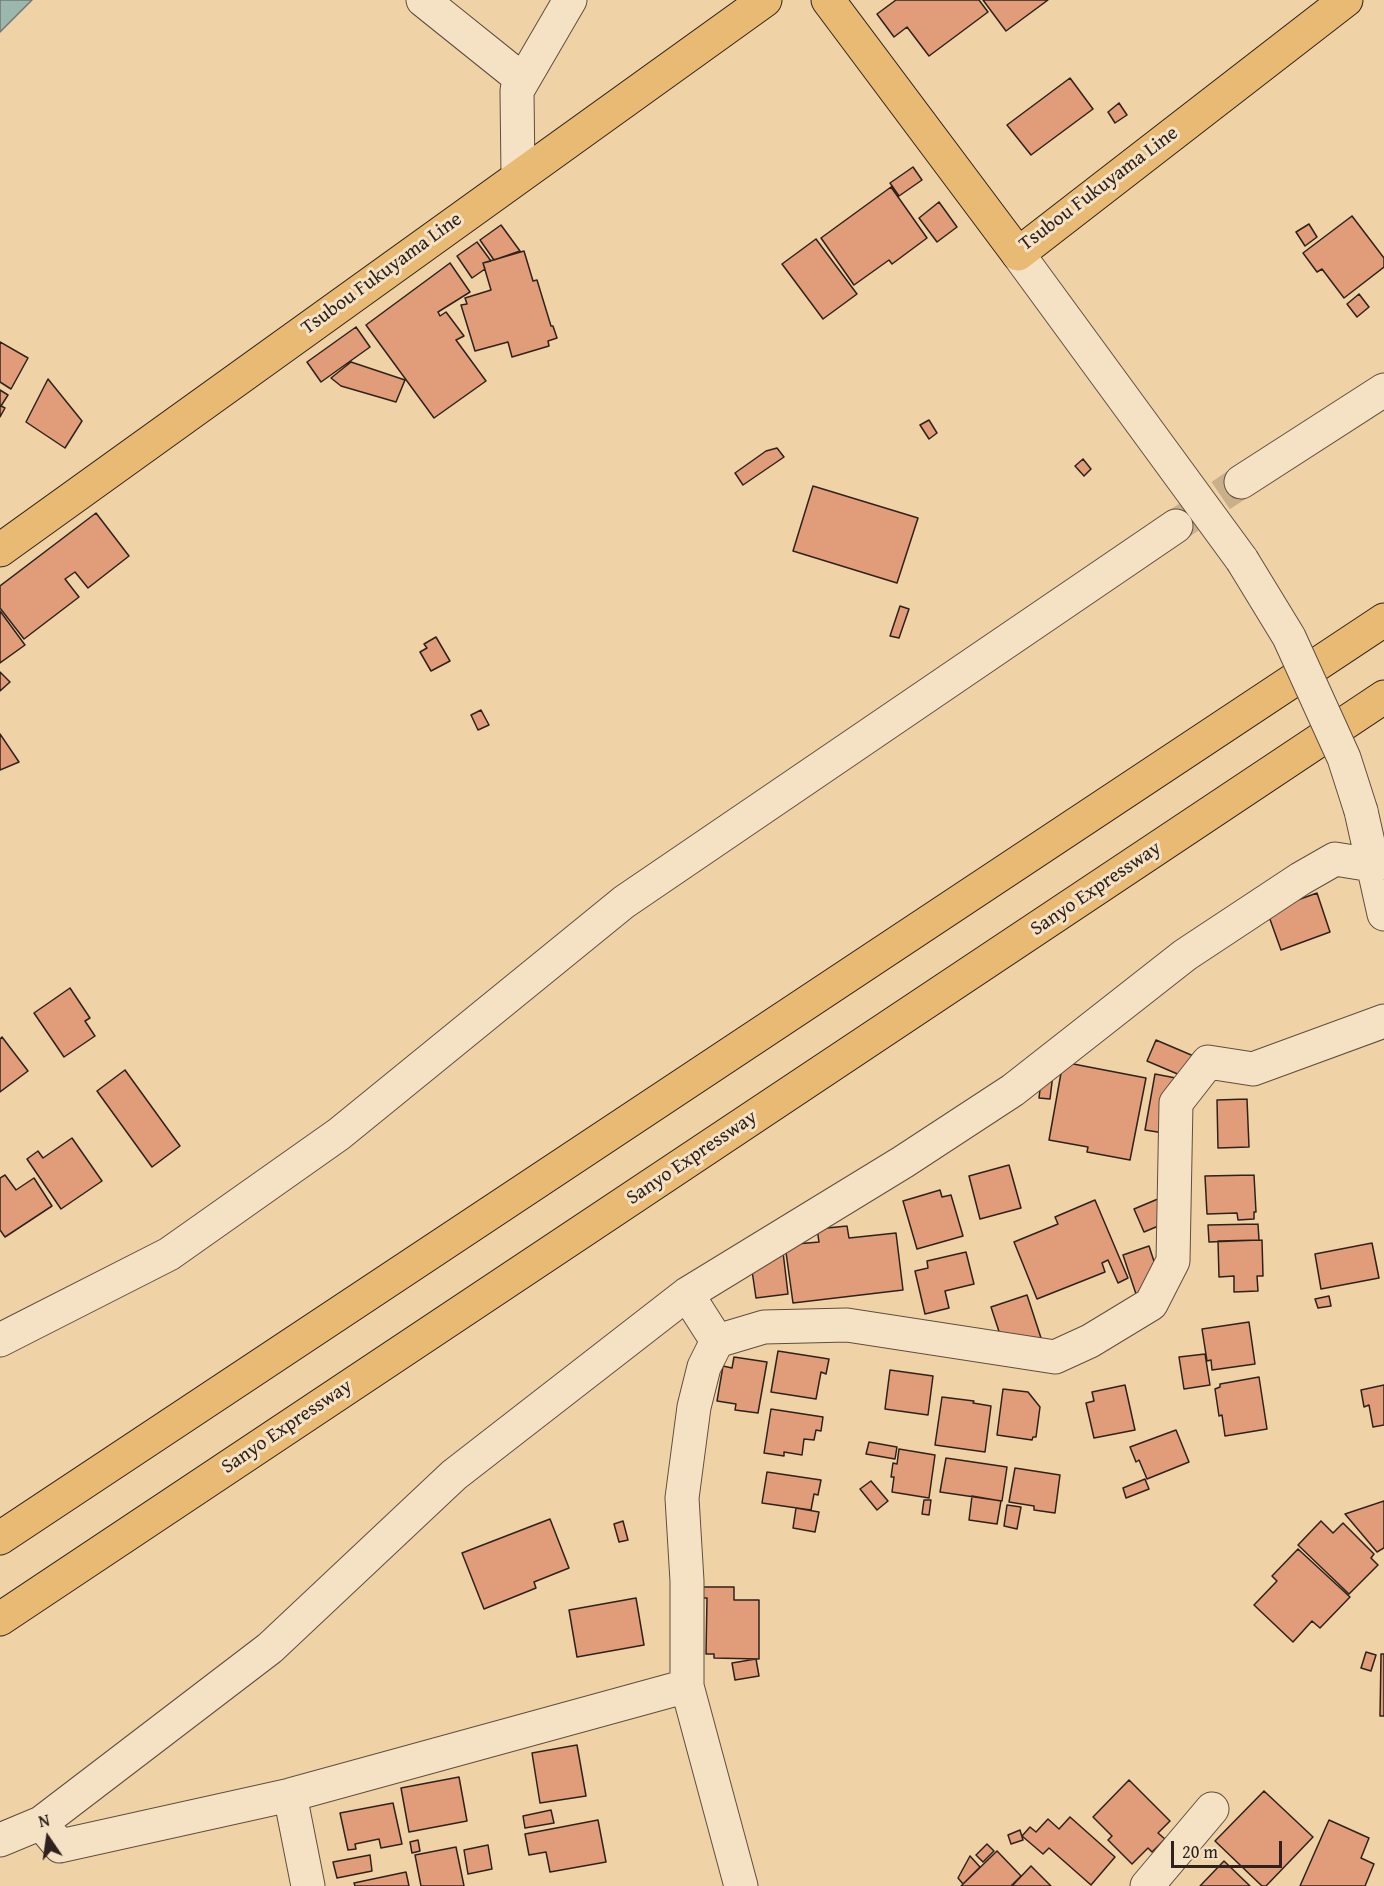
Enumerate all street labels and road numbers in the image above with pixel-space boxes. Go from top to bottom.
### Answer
street label: Tsubou Fukuyama Line [1015,121,1183,257]
street label: Tsubou Fukuyama Line [297,208,467,340]
street label: Sanyo Expressway [1026,836,1166,942]
street label: Sanyo Expressway [622,1105,762,1211]
street label: Sanyo Expressway [217,1374,357,1480]

